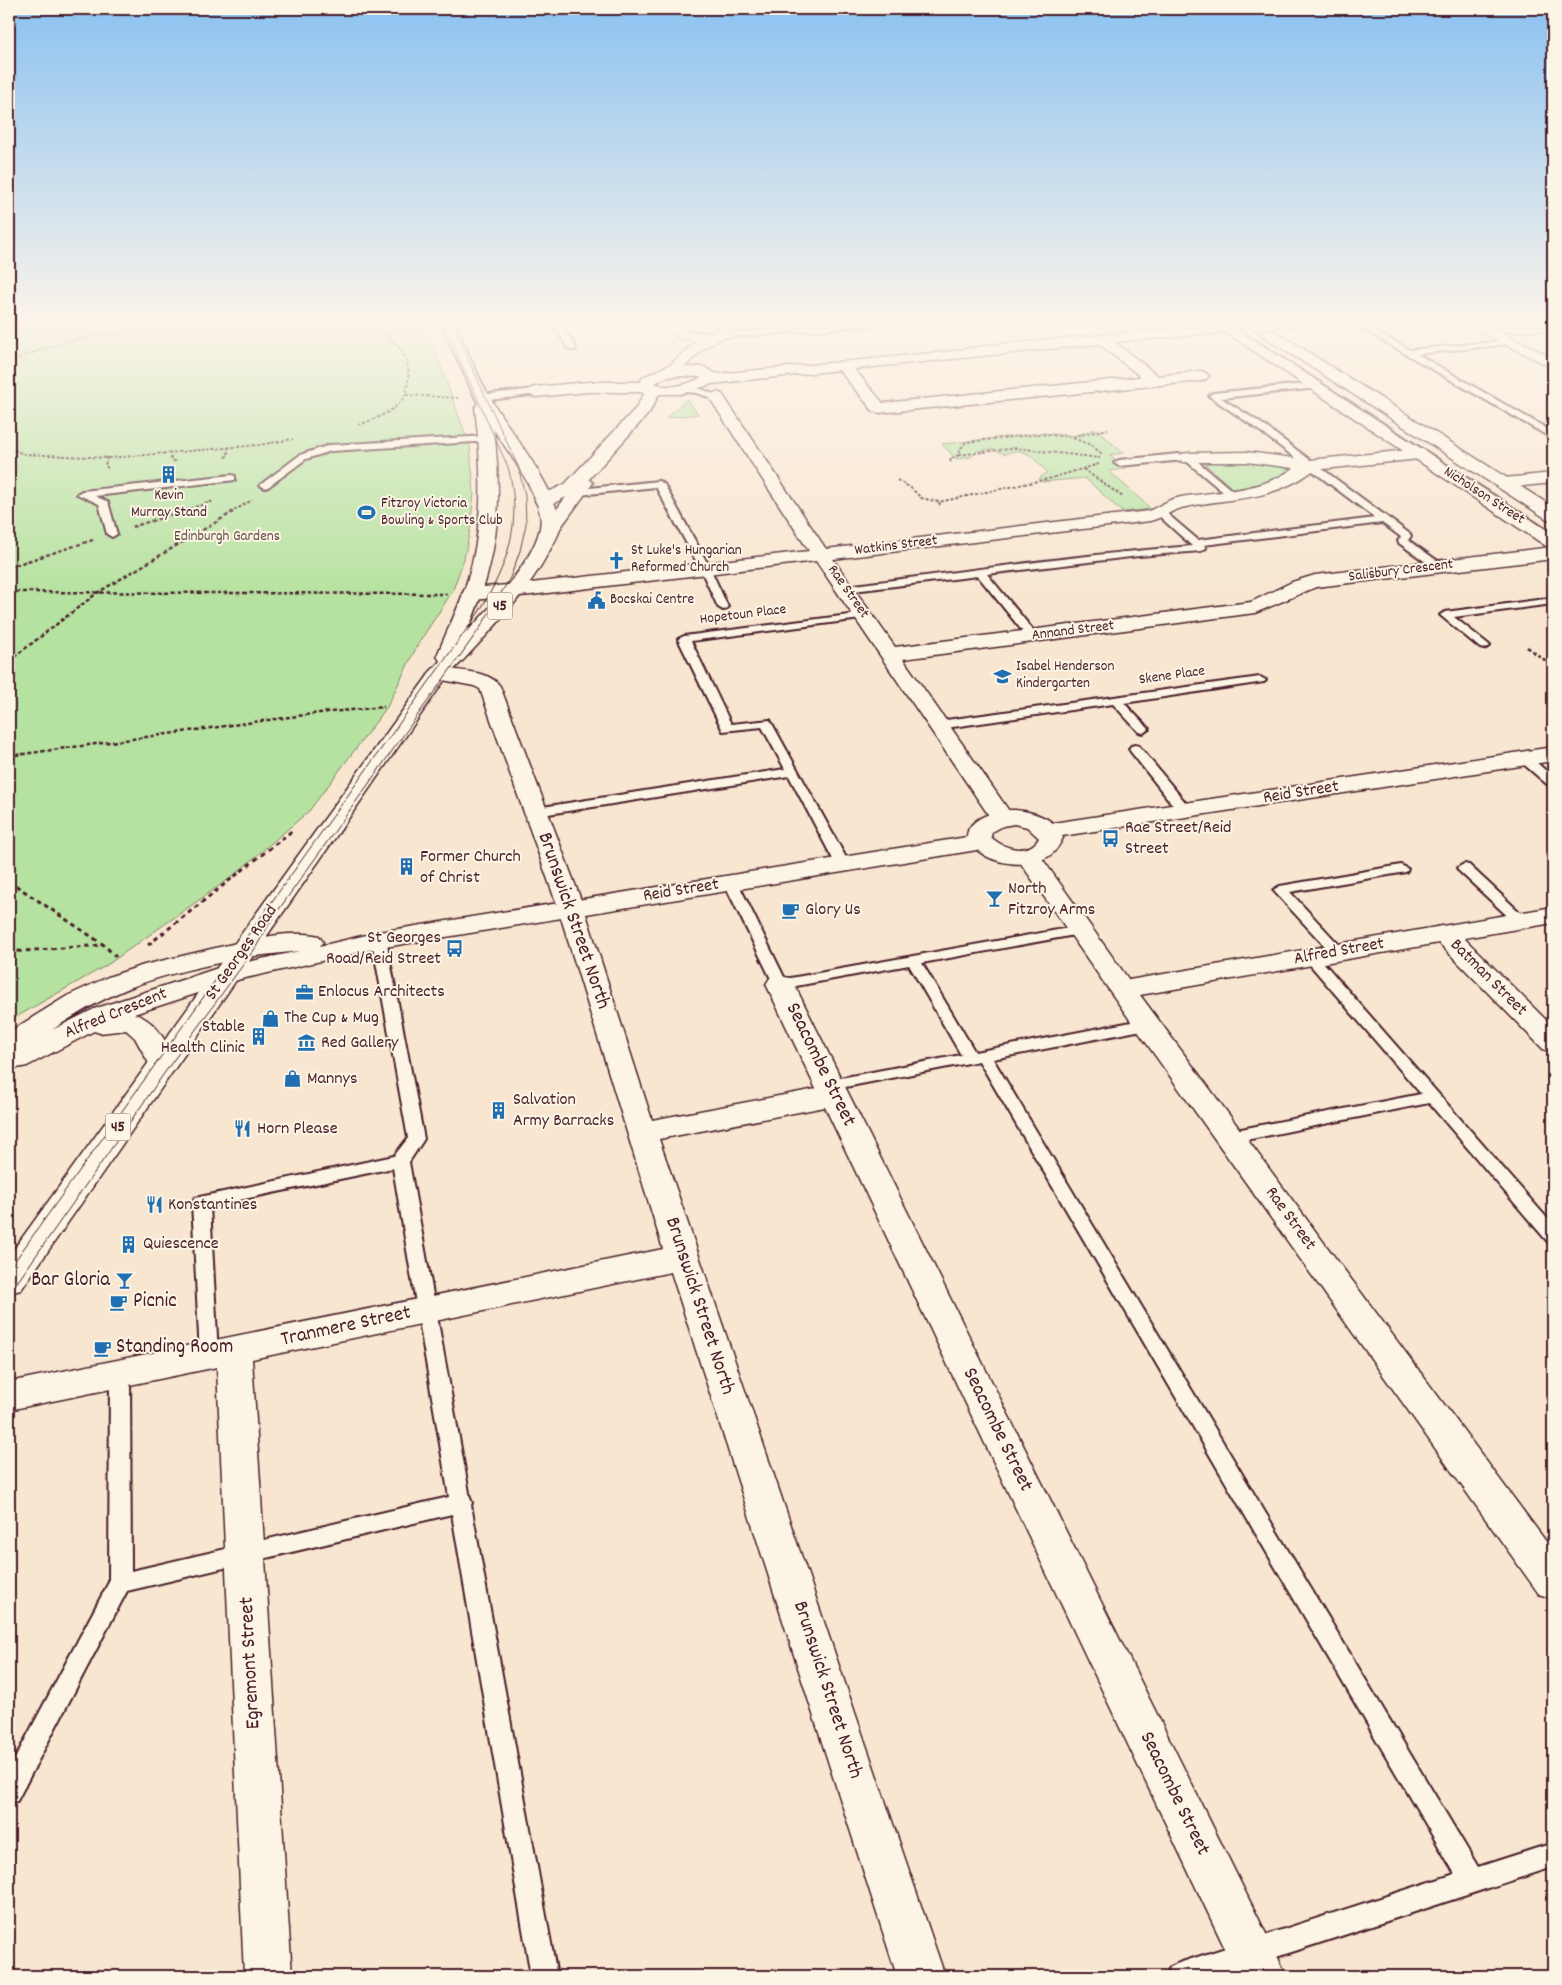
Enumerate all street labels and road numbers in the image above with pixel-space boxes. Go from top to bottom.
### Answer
street label: Nicholson Street [1439,461,1529,531]
street label: Watkins Street [853,530,939,562]
street label: Salisbury Crescent [1347,554,1455,588]
street label: Rae Street [822,561,875,624]
road number: 45 [488,592,512,620]
street label: Hopetoun Place [698,599,788,631]
street label: Annand Street [1030,615,1116,647]
street label: Skene Place [1138,660,1207,692]
street label: Reid Street [1261,775,1341,811]
street label: Brunswick Street North [529,829,617,1013]
street label: Reid Street [641,873,721,909]
street label: St Georges Road [200,900,284,1006]
street label: Alfred Street [1292,932,1386,972]
street label: Batman Street [1444,934,1533,1023]
street label: Alfred Crescent [61,982,171,1046]
street label: Seacombe Street [777,998,863,1132]
road number: 45 [106,1114,130,1140]
street label: Rae Street [1258,1182,1322,1256]
street label: Brunswick Street North [656,1213,742,1399]
street label: Tranmere Street [278,1299,414,1355]
street label: Seacombe Street [954,1363,1040,1497]
street label: Egremont Street [233,1596,269,1730]
street label: Brunswick Street North [784,1597,870,1783]
street label: Seacombe Street [1131,1727,1217,1861]

